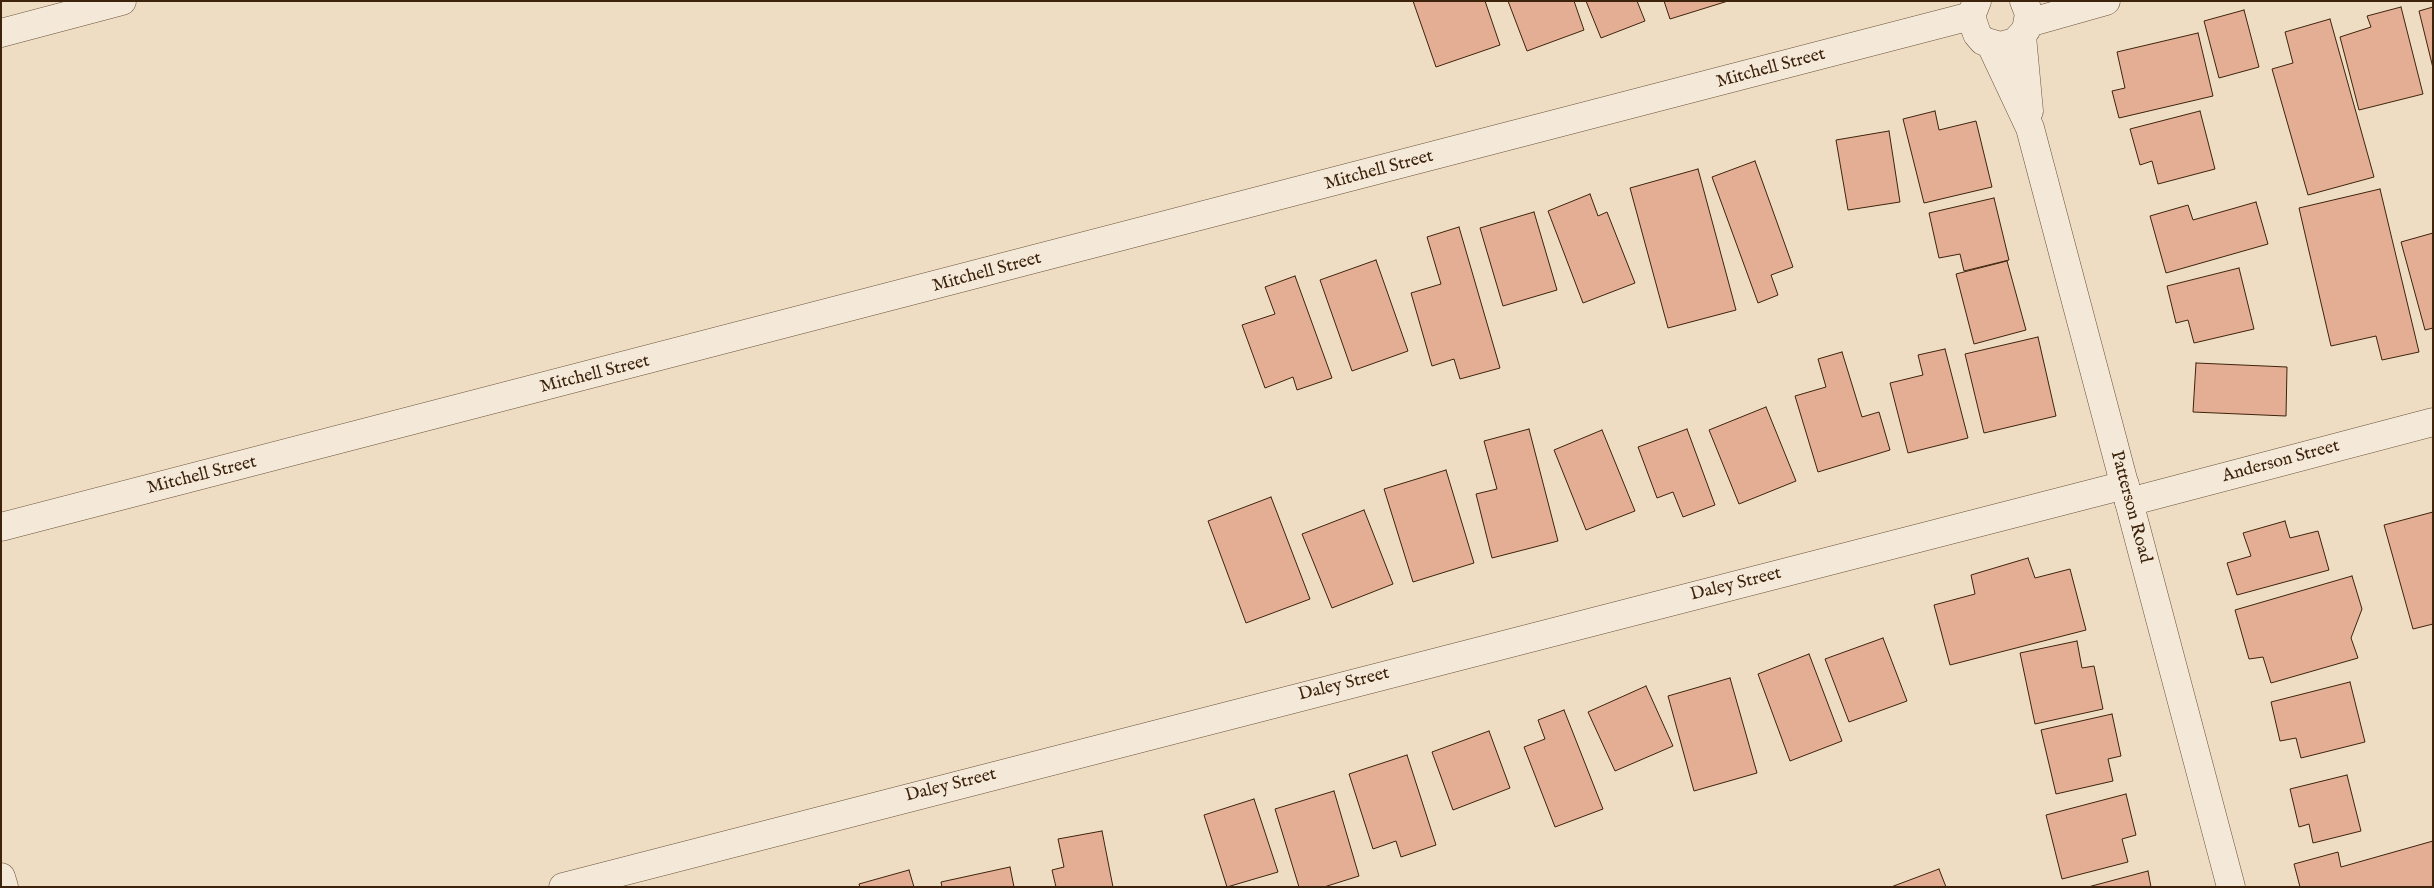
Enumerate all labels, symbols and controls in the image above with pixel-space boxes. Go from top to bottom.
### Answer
street label: Mitchell Street [1714,44,1828,94]
street label: Mitchell Street [1322,146,1436,196]
street label: Mitchell Street [930,248,1044,298]
street label: Mitchell Street [538,351,652,399]
street label: Anderson Street [2220,436,2342,488]
street label: Patterson Road [2105,448,2155,566]
street label: Mitchell Street [145,452,259,500]
street label: Daley Street [1688,563,1784,607]
street label: Daley Street [1296,663,1392,707]
street label: Daley Street [903,764,999,808]

